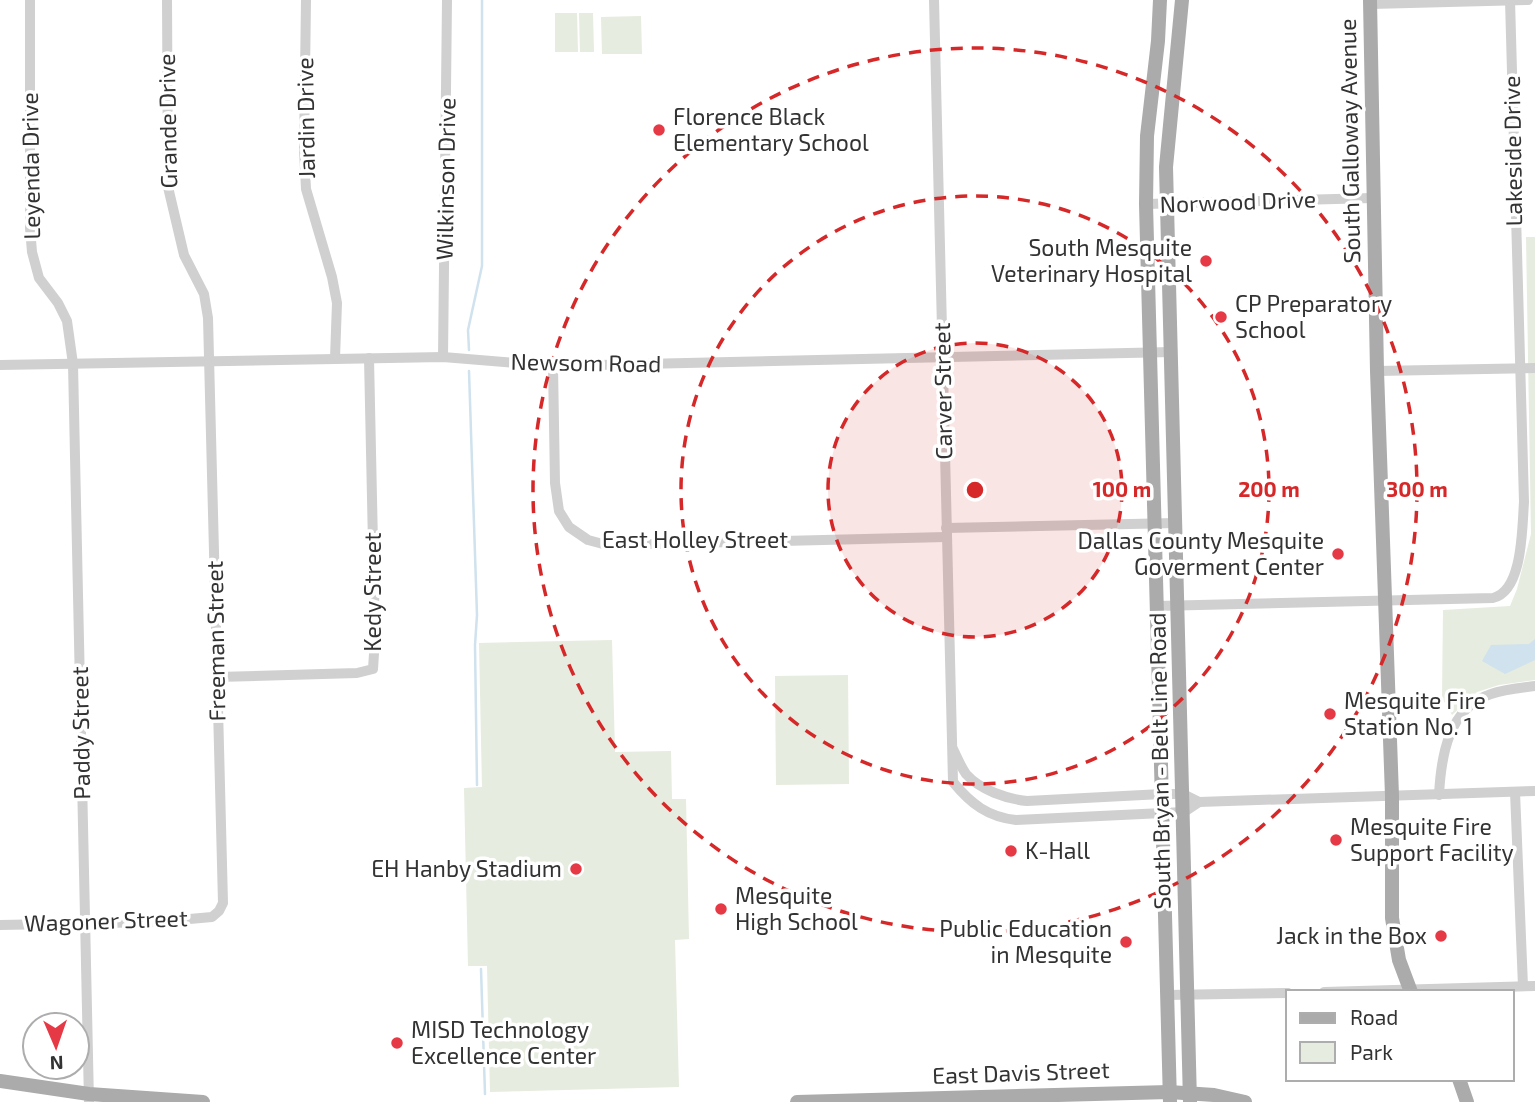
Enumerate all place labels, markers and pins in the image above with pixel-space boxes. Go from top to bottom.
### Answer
place label: Florence Black Elementary School [673,102,869,156]
marker: Florence Black Elementary School [651,122,667,138]
place label: South Mesquite Veterinary Hospital [991,233,1192,287]
marker: South Mesquite Veterinary Hospital [1198,253,1214,269]
place label: CP Preparatory School [1235,289,1392,343]
marker: CP Preparatory School [1213,309,1229,325]
centre of rings [963,478,987,502]
place label: Dallas County Mesquite Goverment Center [1078,526,1324,580]
marker: Dallas County Mesquite Goverment Center [1330,546,1346,562]
place label: Mesquite Fire Station No. 1 [1344,686,1486,740]
marker: Mesquite Fire Station No. 1 [1322,706,1338,722]
place label: Mesquite Fire Support Facility [1350,812,1514,866]
marker: Mesquite Fire Support Facility [1328,832,1344,848]
place label: K-Hall [1025,836,1090,864]
marker: K-Hall [1003,843,1019,859]
place label: EH Hanby Stadium [371,854,562,882]
marker: EH Hanby Stadium [568,861,584,877]
place label: Mesquite High School [735,881,858,935]
marker: Mesquite High School [713,901,729,917]
place label: Public Education in Mesquite [939,914,1112,968]
place label: Jack in the Box [1276,921,1427,949]
marker: Jack in the Box [1433,928,1449,944]
marker: Public Education in Mesquite [1118,934,1134,950]
place label: MISD Technology Excellence Center [411,1015,596,1069]
marker: MISD Technology Excellence Center [389,1035,405,1051]

